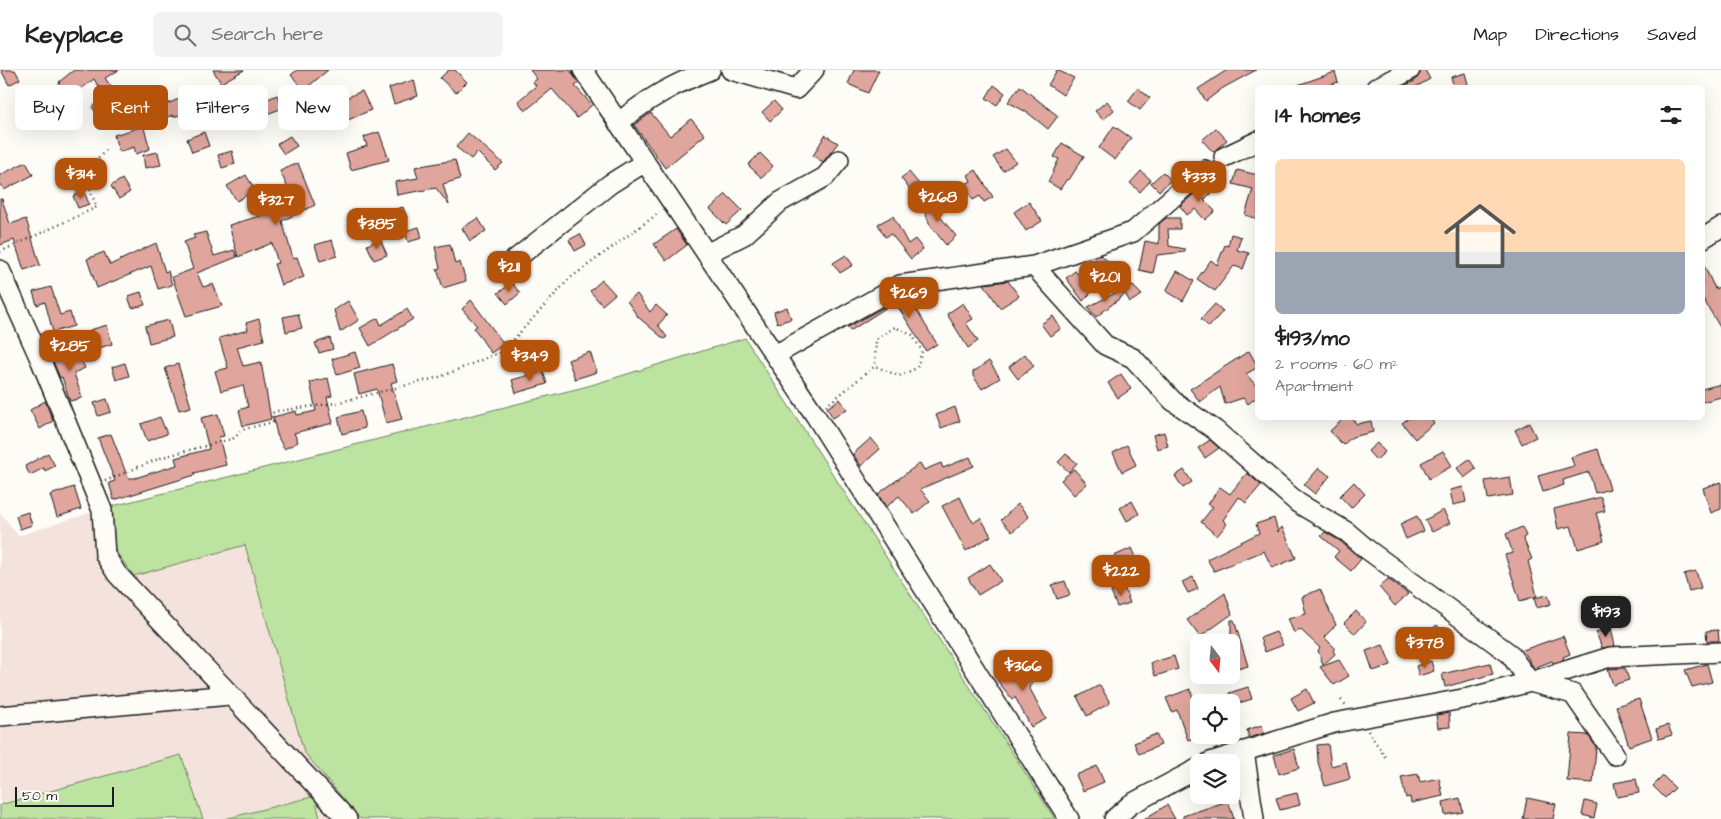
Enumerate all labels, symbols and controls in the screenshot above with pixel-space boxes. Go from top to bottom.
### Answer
search box [153,12,503,57]
text: Keyplace [25,18,123,52]
icon: search [171,21,199,49]
text: Search here [211,21,323,48]
text: Map [1473,22,1507,47]
text: Directions [1535,22,1619,47]
text: Saved [1647,22,1696,47]
chip: Buy [15,85,83,130]
chip: Rent [93,85,168,130]
chip: Filters [178,85,268,130]
chip: New [278,85,349,130]
text: 14 homes [1275,101,1361,130]
icon: filters [1657,101,1685,129]
pin: $314 [51,158,111,200]
pin: $333 [1169,160,1229,203]
text: $314 [66,163,96,185]
text: $333 [1182,166,1216,188]
pin: $268 [908,180,968,223]
pin: $327 [246,184,306,226]
text: $268 [919,186,957,208]
text: $327 [258,189,294,211]
icon: home [1435,191,1525,281]
pin: $385 [347,208,407,250]
text: $385 [358,213,396,235]
pin: $211 [479,250,539,293]
text: $211 [498,256,520,278]
pin: $201 [1075,260,1135,303]
text: $201 [1090,266,1120,288]
pin: $269 [879,276,939,319]
text: $269 [890,282,928,304]
text: $193/mo [1275,324,1350,353]
pin: $285 [40,330,100,372]
text: $285 [50,335,90,357]
pin: $349 [500,340,560,382]
text: $349 [511,345,549,367]
text: 2 rooms · 60 m² [1275,353,1398,375]
text: Apartment [1275,375,1353,397]
pin: $222 [1091,554,1151,597]
text: $222 [1103,560,1139,582]
pin: $193 [1576,596,1636,638]
text: $193 [1592,601,1620,623]
pin: $378 [1395,626,1455,669]
text: $378 [1406,632,1444,654]
north arrow [1190,634,1240,684]
map controls [1190,634,1240,804]
pin: $366 [993,650,1053,692]
text: $366 [1004,655,1042,677]
button: locate [1190,694,1240,744]
button: layers [1190,754,1240,804]
scale bar [15,784,114,807]
text: 50 m [22,786,57,806]

